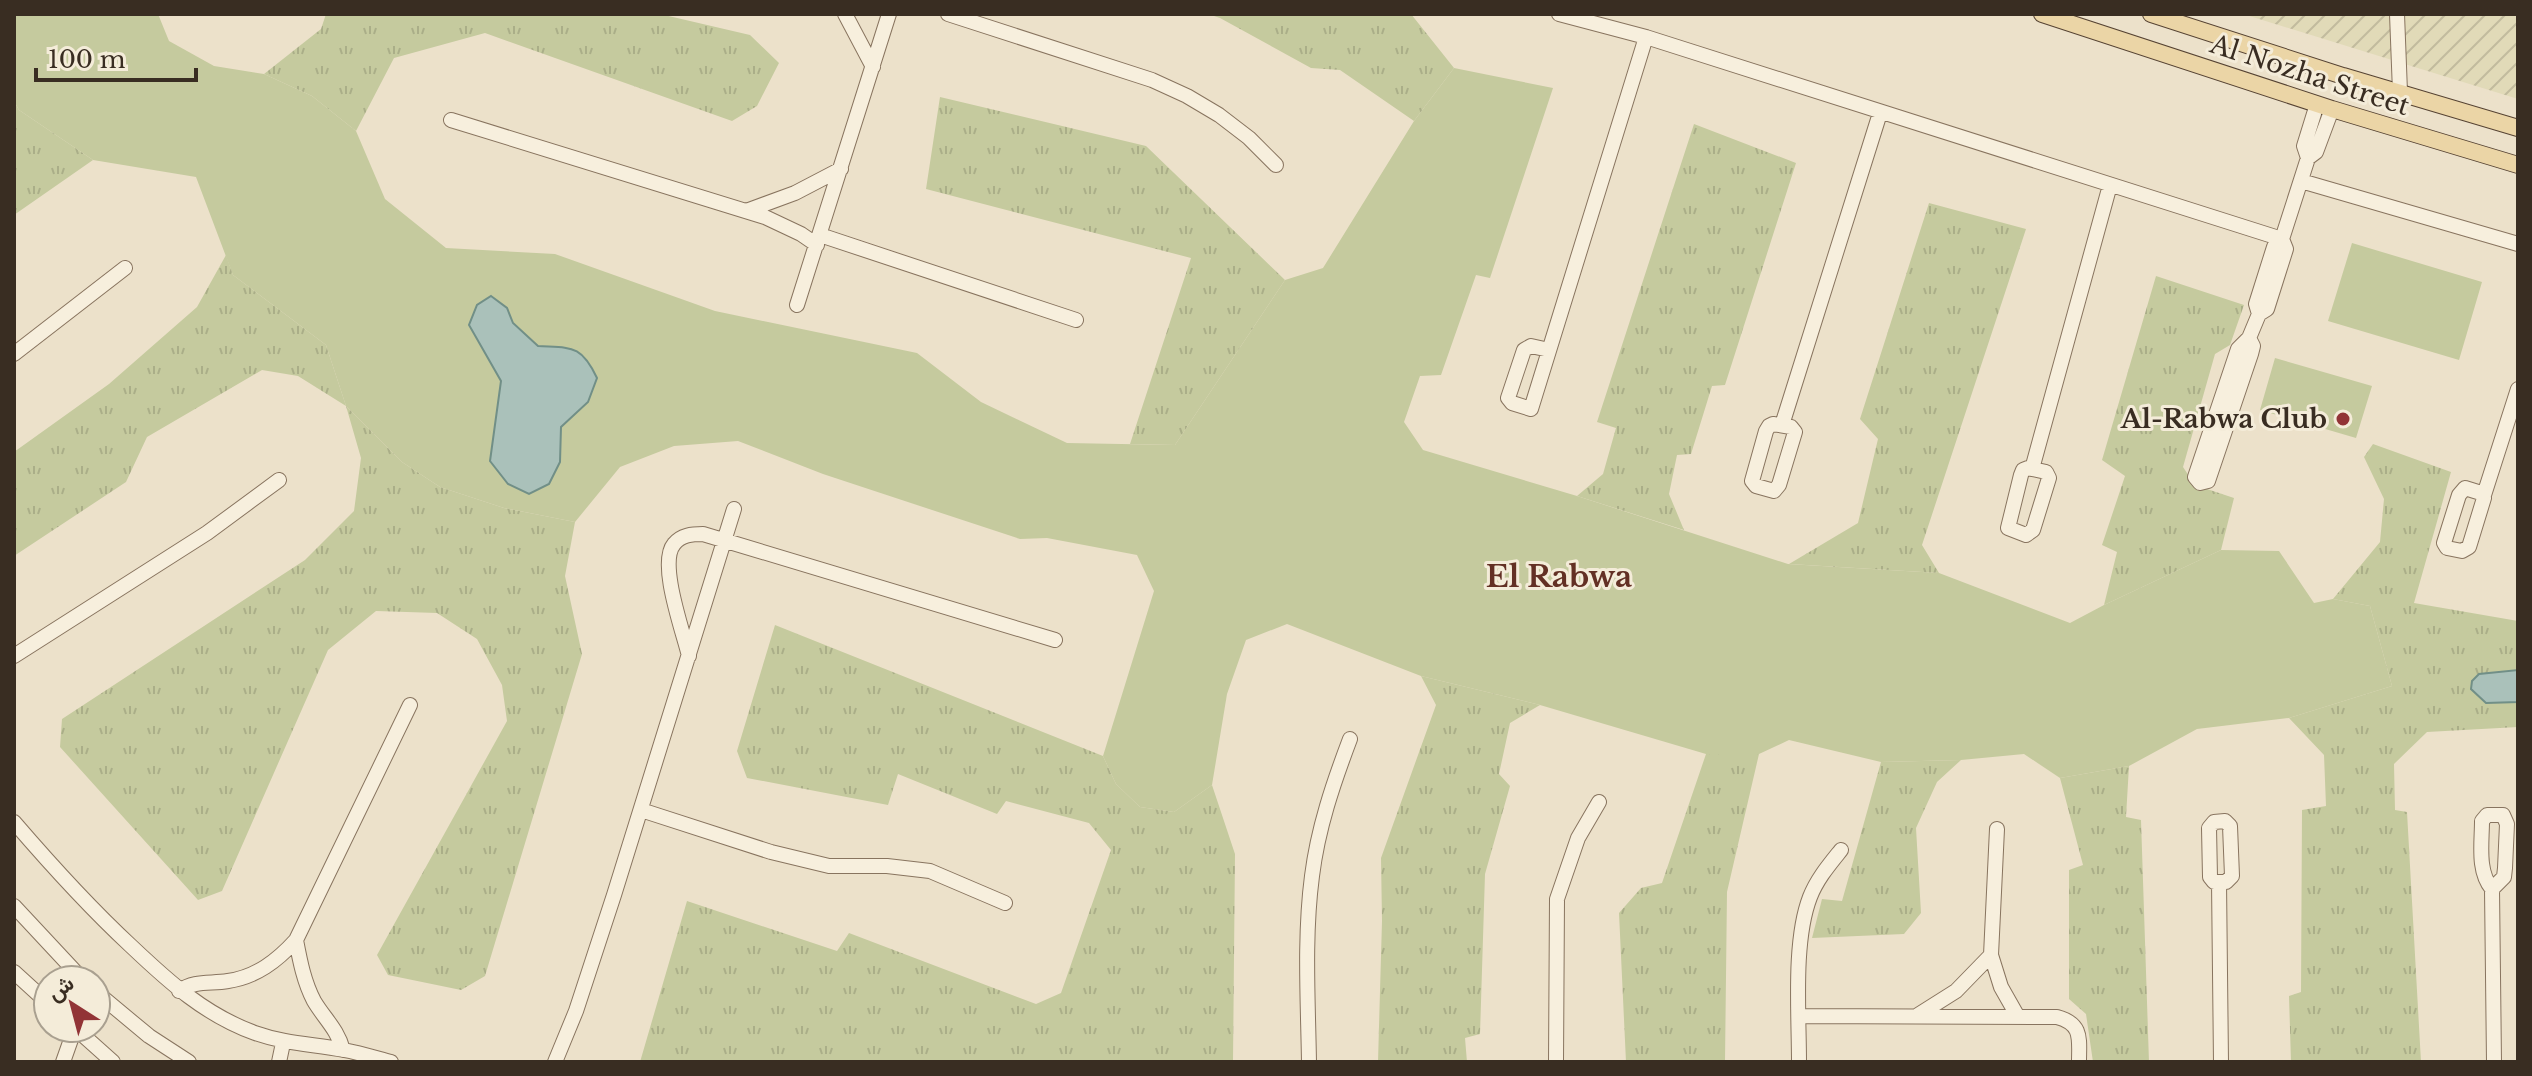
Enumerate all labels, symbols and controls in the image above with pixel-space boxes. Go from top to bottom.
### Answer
street label: Al Nozha Street [2205,27,2414,122]
scale bar [36,32,196,82]
text: 100 m [48,45,126,74]
place label: Al-Rabwa Club [2120,403,2327,435]
marker: Al-Rabwa Club [2334,410,2352,428]
district label: El Rabwa [1486,558,1632,595]
north arrow [32,964,112,1044]
text: ش [42,970,79,1007]

